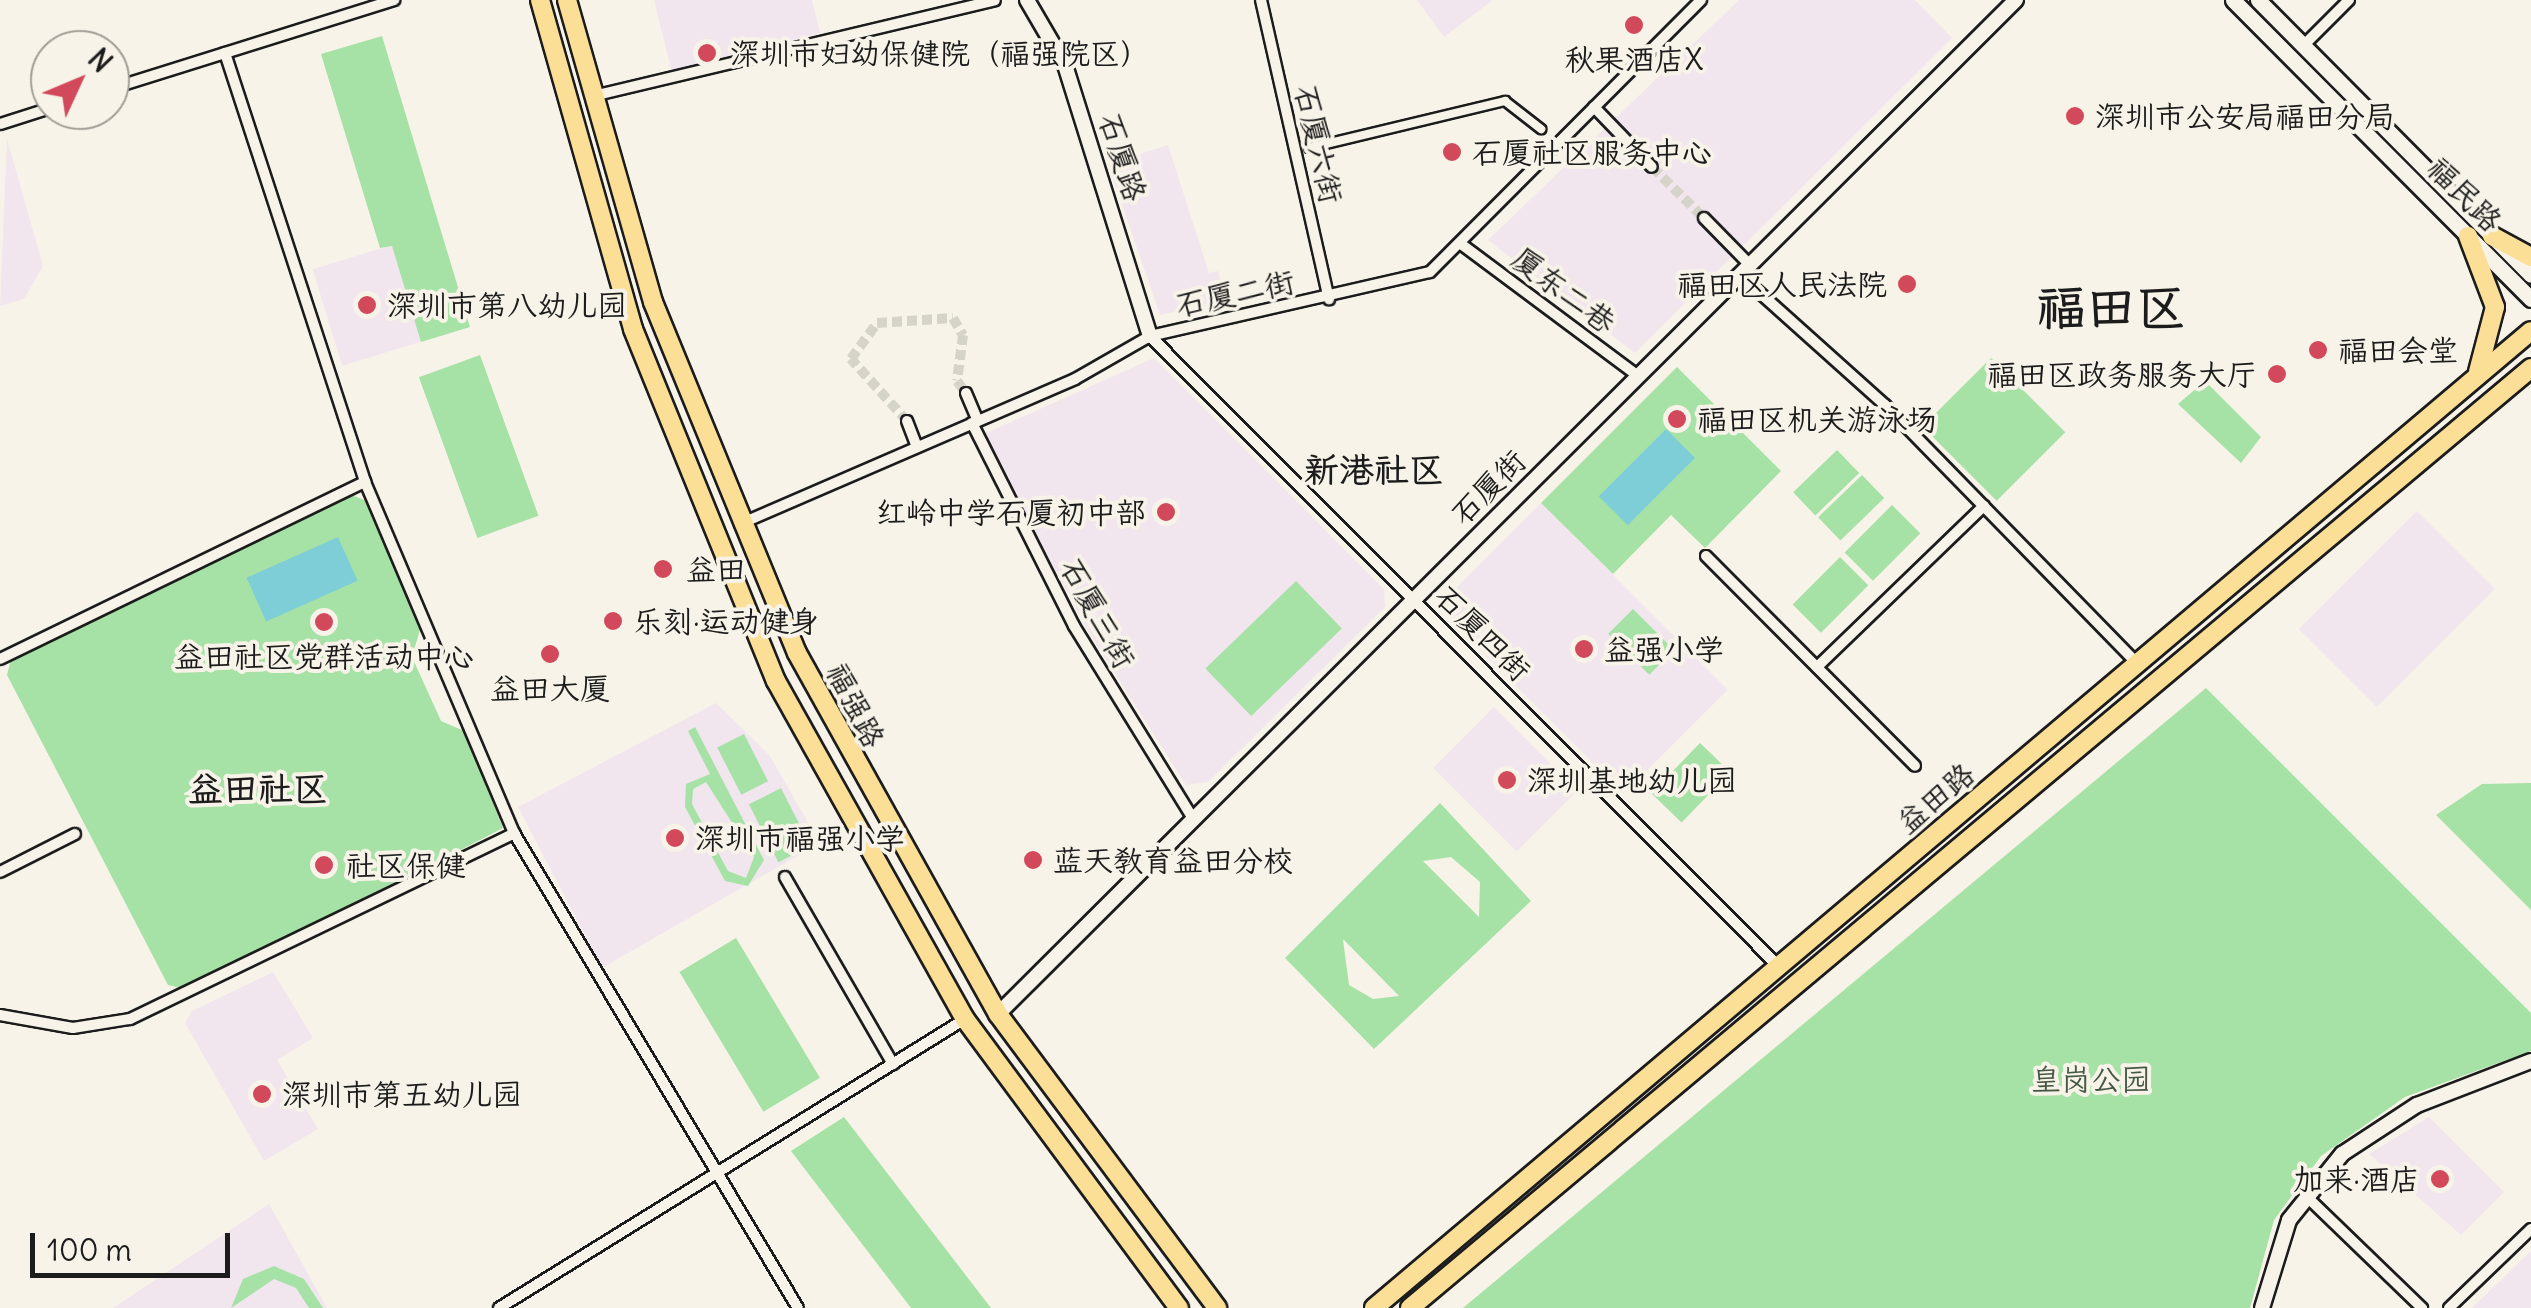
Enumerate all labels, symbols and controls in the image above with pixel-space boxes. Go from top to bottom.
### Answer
marker: 秋果酒店X [1623,14,1645,36]
north arrow [30,30,130,130]
place label: 深圳市妇幼保健院（福强院区） [730,35,1150,71]
marker: 深圳市妇幼保健院（福强院区） [694,40,720,66]
text: N [80,41,120,80]
place label: 秋果酒店X [1565,41,1703,77]
street label: 石厦六街 [1288,81,1350,207]
place label: 深圳市公安局福田分局 [2095,98,2395,134]
marker: 深圳市公安局福田分局 [2064,105,2086,127]
street label: 石厦路 [1092,109,1154,205]
place label: 石厦社区服务中心 [1472,134,1712,170]
marker: 石厦社区服务中心 [1441,141,1463,163]
street label: 福民路 [2420,149,2510,239]
street label: 厦东二巷 [1505,240,1623,340]
street label: 石厦二街 [1173,263,1297,323]
place label: 福田区人民法院 [1677,266,1887,302]
marker: 福田区人民法院 [1896,273,1918,295]
district label: 福田区 [2036,278,2186,338]
place label: 深圳市第八幼儿园 [387,287,627,323]
marker: 深圳市第八幼儿园 [356,294,378,316]
place label: 福田会堂 [2338,332,2458,368]
marker: 福田会堂 [2307,339,2329,361]
place label: 福田区政务服务大厅 [1987,356,2257,392]
marker: 福田区政务服务大厅 [2266,363,2288,385]
place label: 福田区机关游泳场 [1697,401,1937,437]
marker: 福田区机关游泳场 [1666,408,1688,430]
street label: 石厦街 [1443,442,1533,532]
district label: 新港社区 [1304,448,1444,490]
place label: 红岭中学石厦初中部 [876,494,1146,530]
marker: 红岭中学石厦初中部 [1155,501,1177,523]
place label: 益田 [686,551,746,587]
street label: 石厦三街 [1053,552,1143,674]
marker: 益田 [650,556,676,582]
street label: 石厦四街 [1428,578,1538,688]
place label: 乐刻·运动健身 [633,603,820,639]
marker: 乐刻·运动健身 [602,610,624,632]
marker: 益田社区党群活动中心 [313,611,335,633]
place label: 益强小学 [1604,631,1724,667]
place label: 益田社区党群活动中心 [174,638,474,674]
marker: 益强小学 [1573,638,1595,660]
marker: 益田大厦 [539,643,561,665]
street label: 福强路 [820,657,892,753]
place label: 益田大厦 [490,670,610,706]
street label: 益田路 [1889,755,1981,841]
place label: 深圳基地幼儿园 [1527,762,1737,798]
district label: 益田社区 [188,767,328,809]
marker: 深圳基地幼儿园 [1496,769,1518,791]
place label: 深圳市福强小学 [695,820,905,856]
marker: 深圳市福强小学 [664,827,686,849]
place label: 蓝天教育益田分校 [1053,842,1293,878]
place label: 社区保健 [346,847,466,883]
marker: 蓝天教育益田分校 [1022,849,1044,871]
marker: 社区保健 [311,852,337,878]
park label: 皇岗公园 [2031,1061,2151,1097]
place label: 深圳市第五幼儿园 [282,1076,522,1112]
marker: 深圳市第五幼儿园 [251,1083,273,1105]
place label: 加来·酒店 [2293,1161,2420,1197]
marker: 加来·酒店 [2429,1168,2451,1190]
scale bar [35,1213,235,1275]
text: 100 m [47,1231,132,1269]

